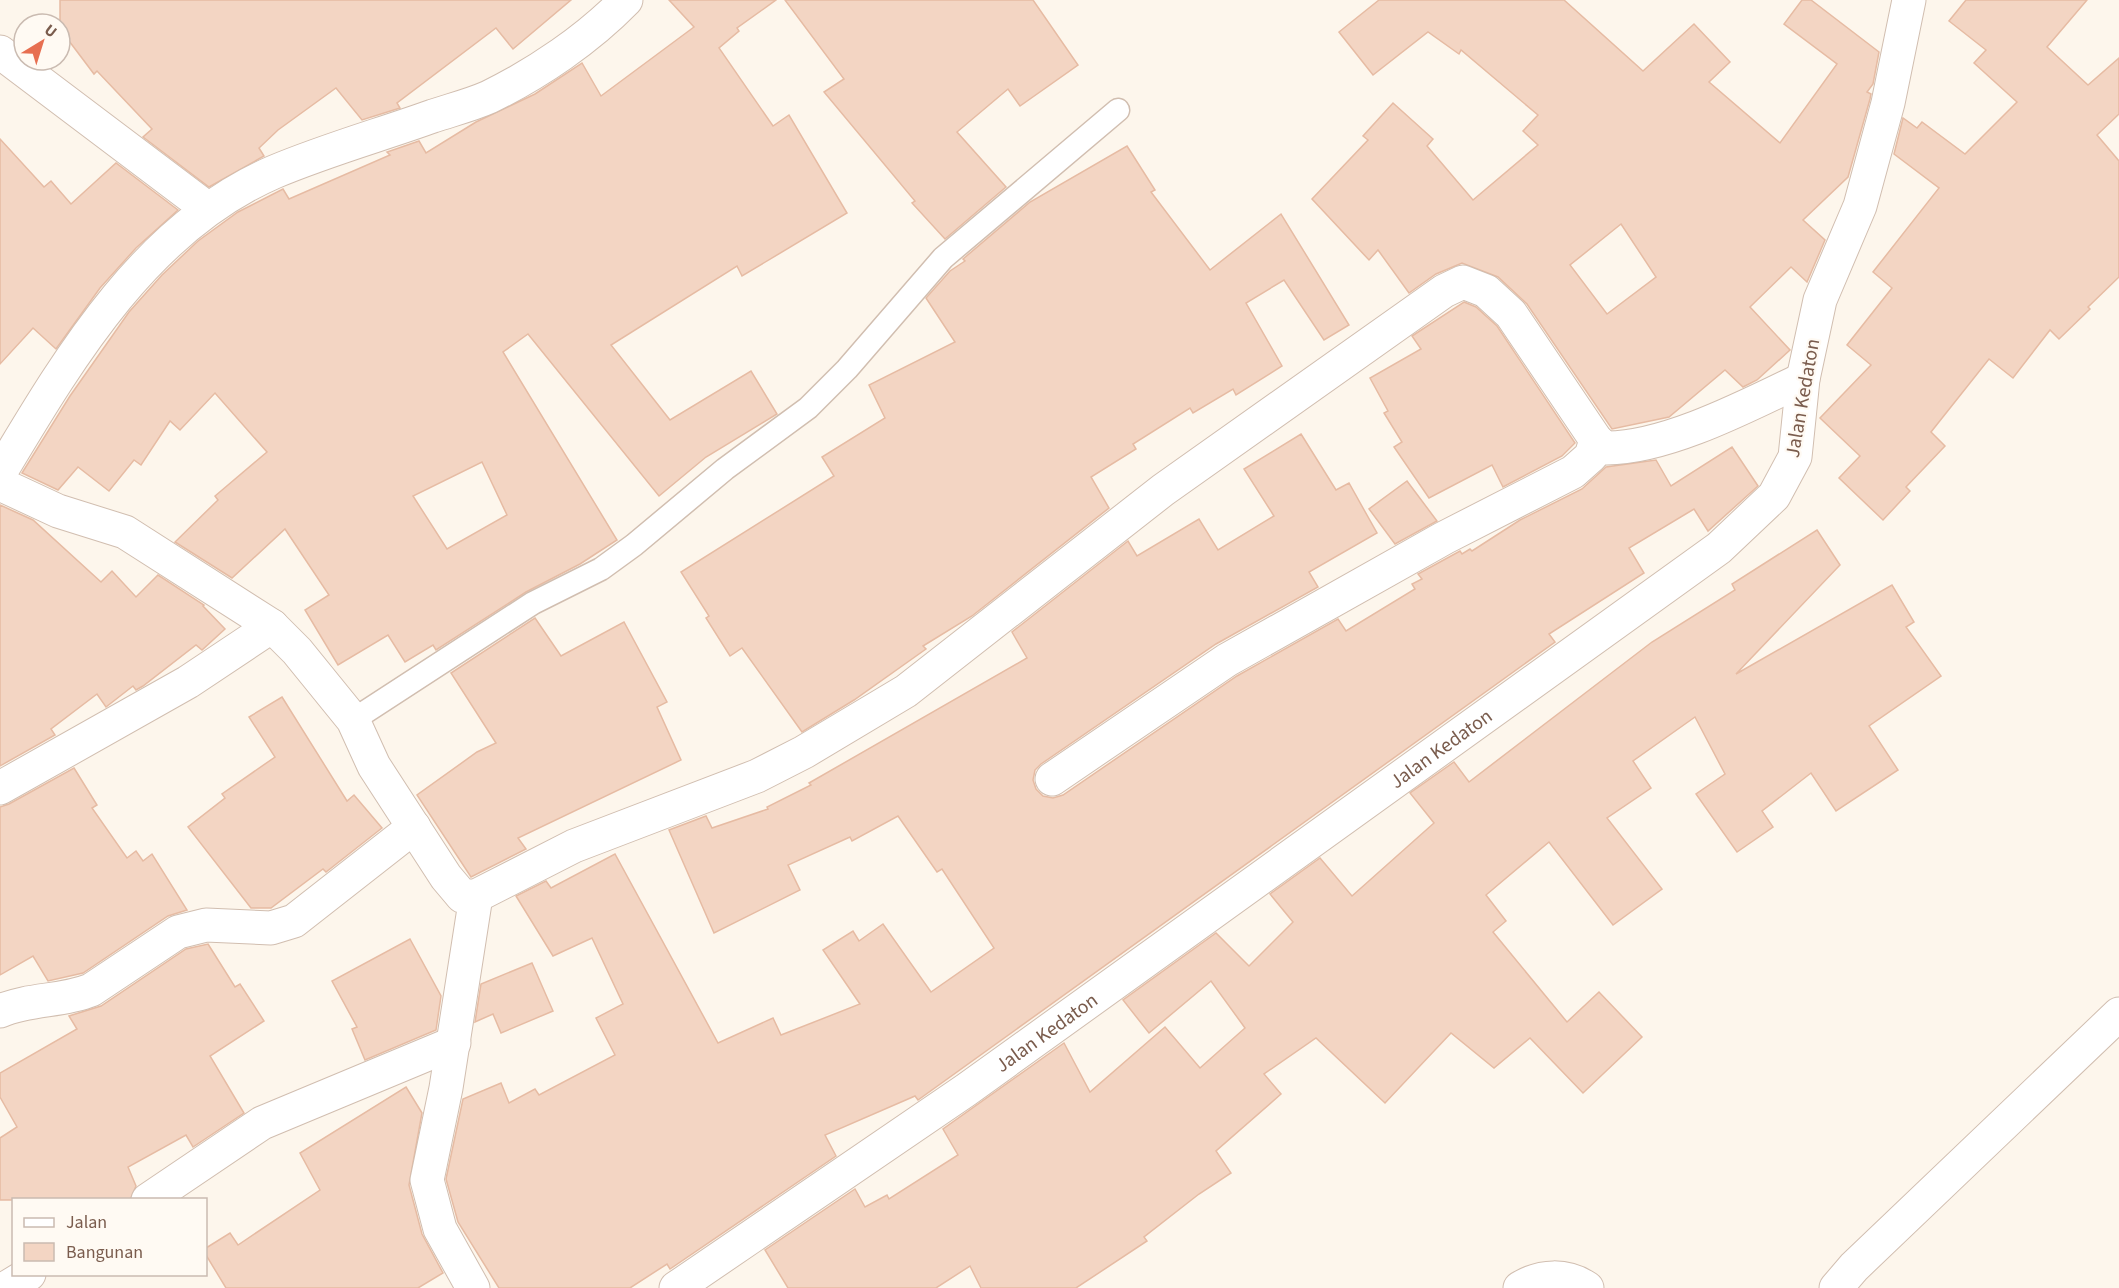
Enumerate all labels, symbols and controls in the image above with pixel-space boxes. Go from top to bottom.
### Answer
north arrow [12,12,72,72]
text: U [40,19,62,43]
street label: Jalan Kedaton [1779,337,1827,460]
street label: Jalan Kedaton [1384,703,1498,796]
street label: Jalan Kedaton [990,987,1104,1080]
legend [12,1198,207,1276]
text: Jalan [66,1210,107,1235]
text: Bangunan [66,1240,143,1265]

